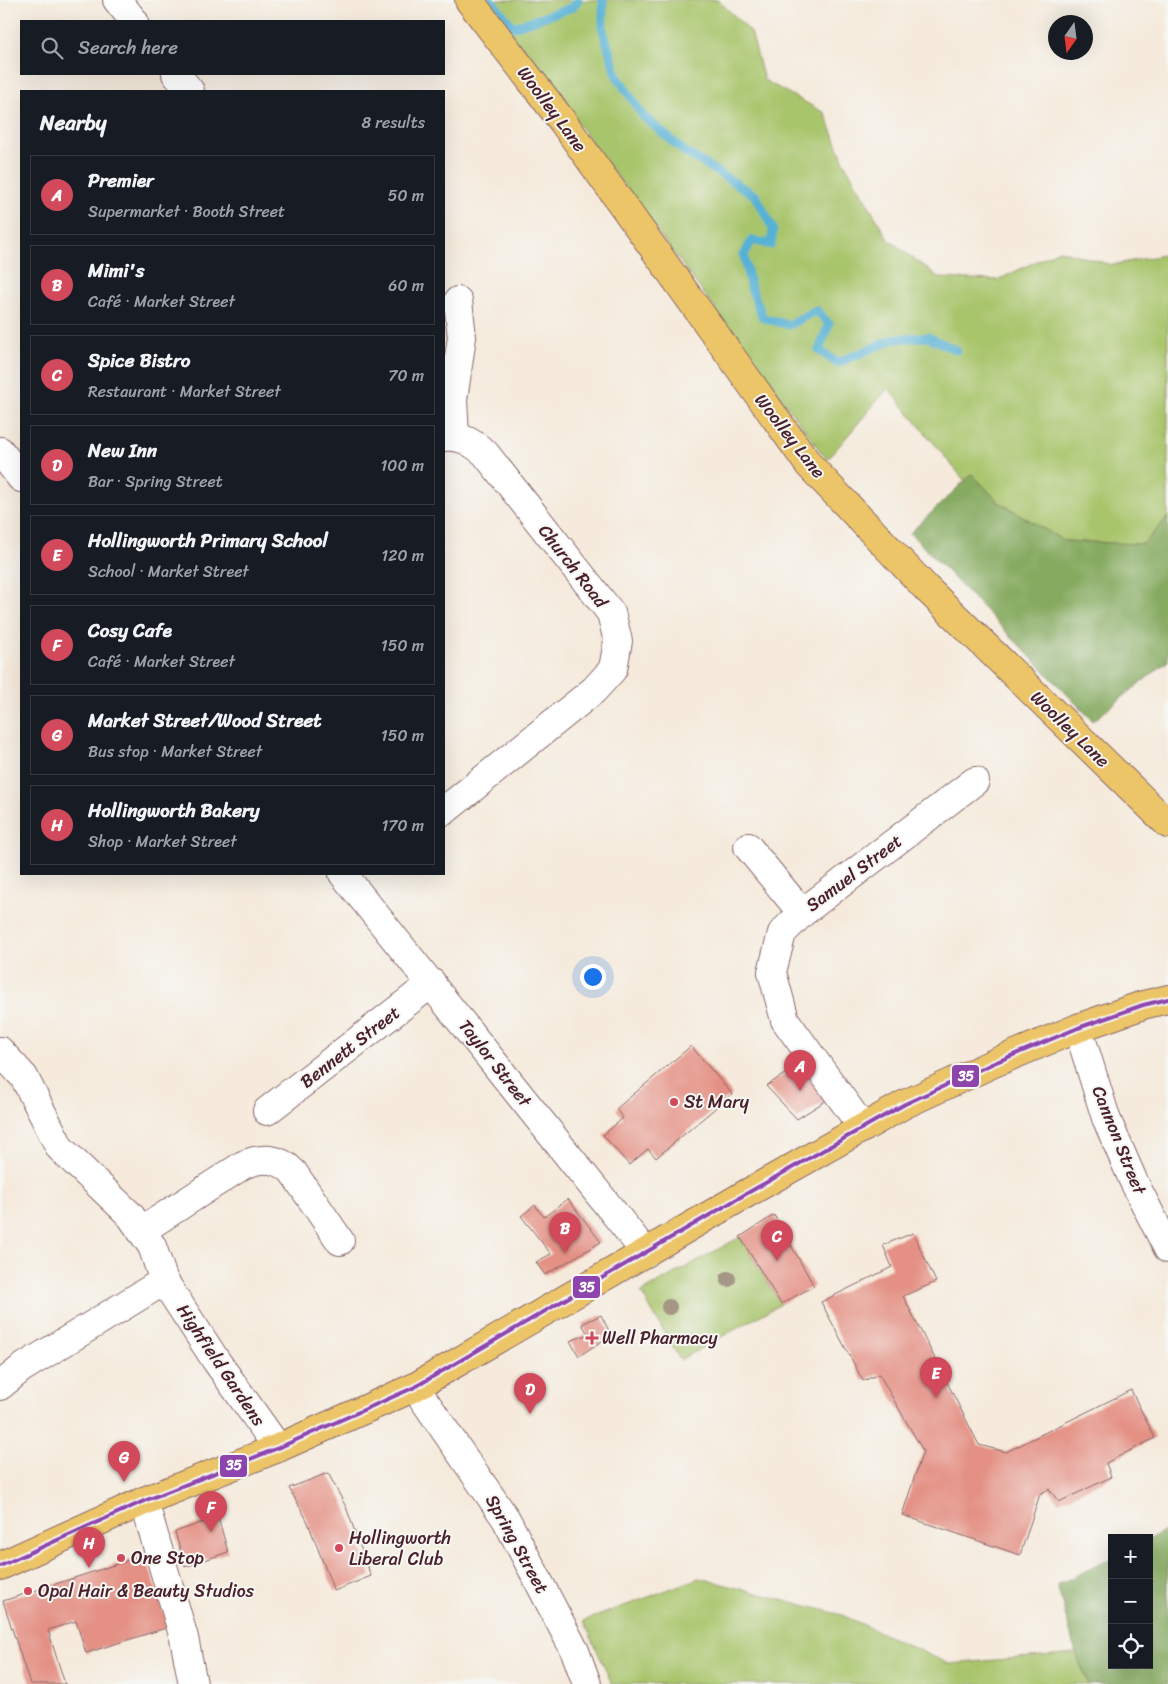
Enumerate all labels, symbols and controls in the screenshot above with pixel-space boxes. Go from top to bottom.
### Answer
north arrow [1048,15,1093,60]
search box [20,20,445,75]
text: Search here [78,31,178,64]
icon: search [38,34,66,62]
street label: Woolley Lane [509,59,595,159]
text: Nearby [40,104,106,142]
text: 8 results [362,108,425,137]
text: Premier [88,164,154,197]
text: A [52,181,62,210]
text: 50 m [388,181,424,210]
text: Supermarket · Booth Street [88,197,285,226]
text: Mimi's [88,254,144,287]
text: B [52,271,62,300]
text: 60 m [388,271,424,300]
text: Café · Market Street [88,287,235,316]
text: Spice Bistro [88,344,190,377]
text: C [52,361,62,390]
text: 70 m [388,361,424,390]
text: Restaurant · Market Street [88,377,281,406]
street label: Woolley Lane [746,386,834,486]
text: New Inn [88,434,157,467]
text: D [52,451,62,480]
text: 100 m [380,451,424,480]
text: Bar · Spring Street [88,467,223,496]
street label: Church Road [530,517,617,616]
text: Hollingworth Primary School [88,524,328,557]
text: E [53,541,61,570]
text: 120 m [381,541,424,570]
text: School · Market Street [88,557,249,586]
text: Cosy Cafe [88,614,172,647]
text: F [53,631,61,660]
text: 150 m [381,631,424,660]
text: Café · Market Street [88,647,235,676]
street label: Woolley Lane [1022,682,1118,776]
text: Market Street/Wood Street [88,704,321,737]
text: G [52,721,62,750]
text: 150 m [381,721,424,750]
text: Bus stop · Market Street [88,737,262,766]
text: Hollingworth Bakery [88,794,260,827]
text: H [51,811,63,840]
text: 170 m [381,811,424,840]
street label: Samuel Street [799,826,909,920]
text: Shop · Market Street [88,827,237,856]
your location [580,964,606,990]
street label: Bennett Street [293,997,407,1097]
street label: Taylor Street [450,1012,540,1115]
pin: A [784,1050,816,1091]
line badge: 35 [951,1064,980,1088]
text: 35 [957,1064,975,1089]
street label: Cannon Street [1083,1081,1156,1200]
place label: St Mary [684,1086,750,1118]
marker: St Mary [668,1096,680,1108]
pin: B [549,1212,581,1253]
pin: C [761,1220,793,1261]
line badge: 35 [572,1275,601,1299]
text: 35 [578,1275,596,1300]
street label: Highfield Gardens [168,1297,274,1434]
place label: Well Pharmacy [602,1322,718,1354]
marker: Well Pharmacy [586,1332,598,1344]
pin: E [920,1357,952,1398]
pin: D [514,1373,546,1414]
pin: G [108,1441,140,1482]
text: 35 [225,1453,243,1478]
line badge: 35 [219,1454,248,1478]
street label: Spring Street [476,1488,558,1600]
pin: F [195,1491,227,1532]
place label: Hollingworth Liberal Club [349,1522,451,1575]
pin: H [73,1527,105,1568]
map controls [1108,1534,1153,1669]
button: + [1108,1534,1153,1579]
place label: One Stop [131,1542,205,1574]
marker: Hollingworth Liberal Club [333,1542,345,1554]
marker: One Stop [115,1552,127,1564]
place label: Opal Hair & Beauty Studios [38,1575,255,1607]
button: − [1108,1579,1153,1624]
marker: Opal Hair & Beauty Studios [22,1585,34,1597]
button: locate [1108,1624,1153,1669]

